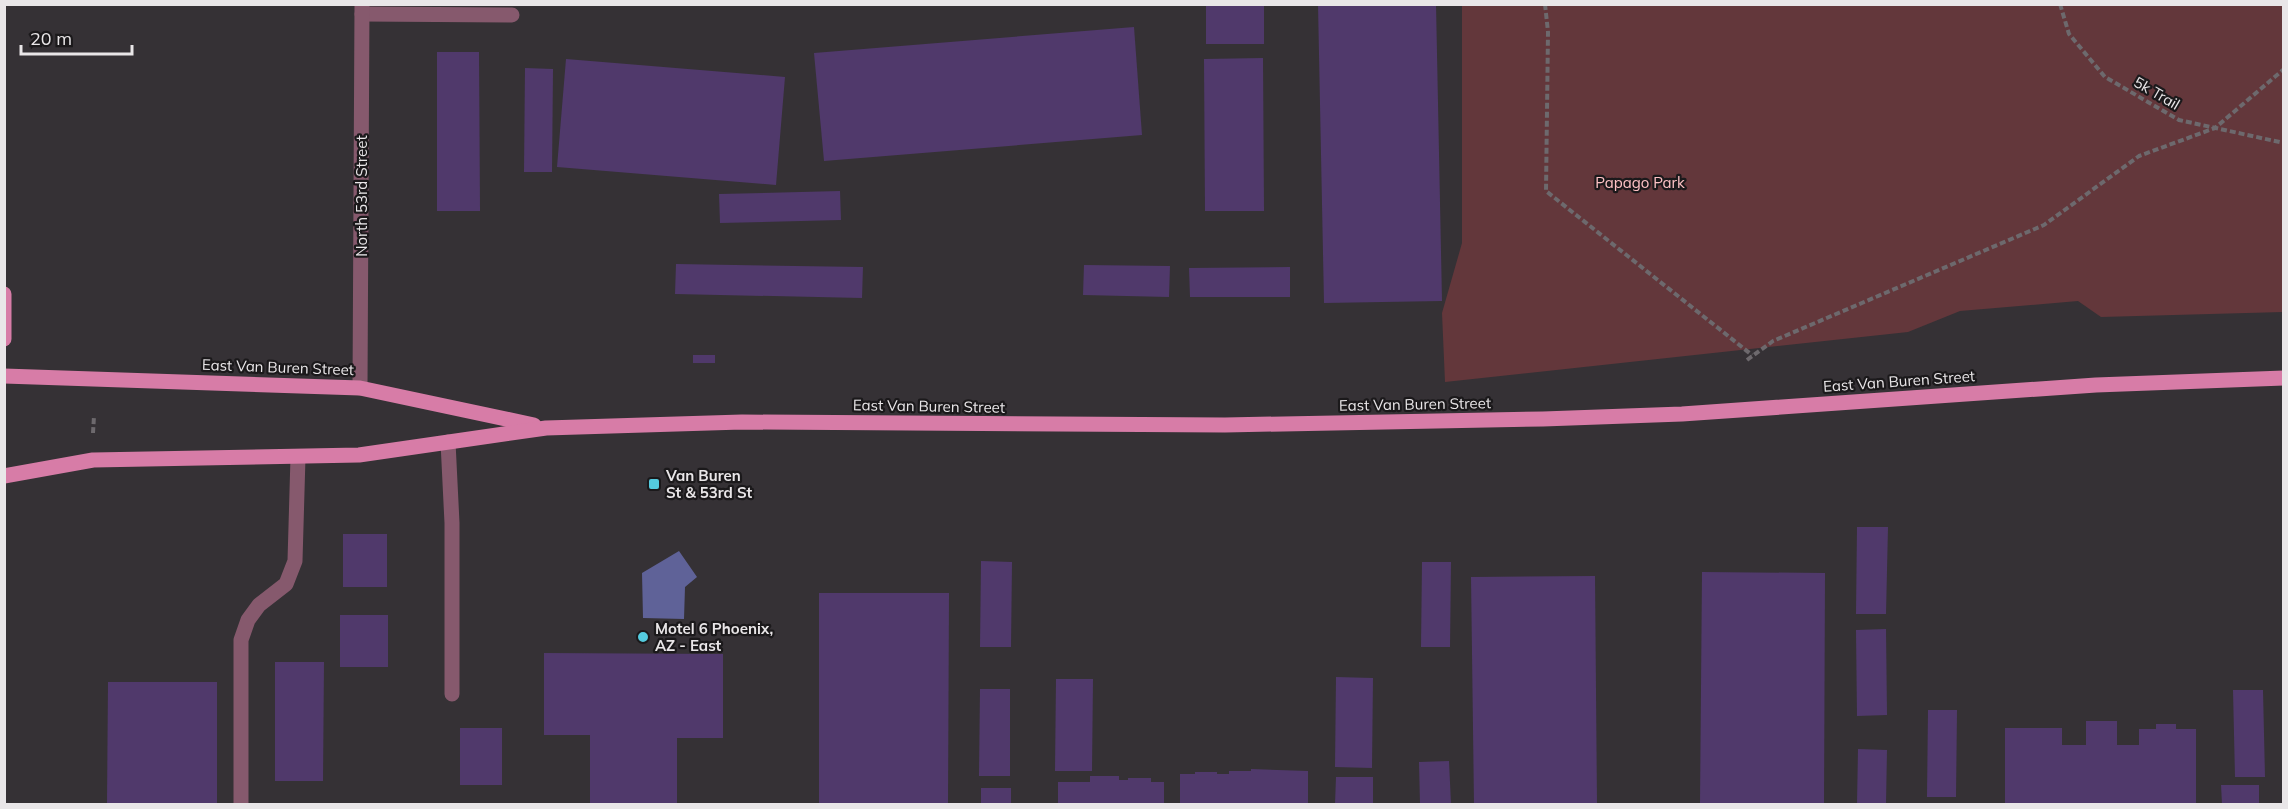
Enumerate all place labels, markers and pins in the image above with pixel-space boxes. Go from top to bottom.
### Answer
place label: Van Buren St & 53rd St [665,466,753,502]
marker: Van Buren St & 53rd St [647,477,661,491]
place label: Motel 6 Phoenix, AZ - East [655,619,773,655]
marker: Motel 6 Phoenix, AZ - East [636,630,650,644]

